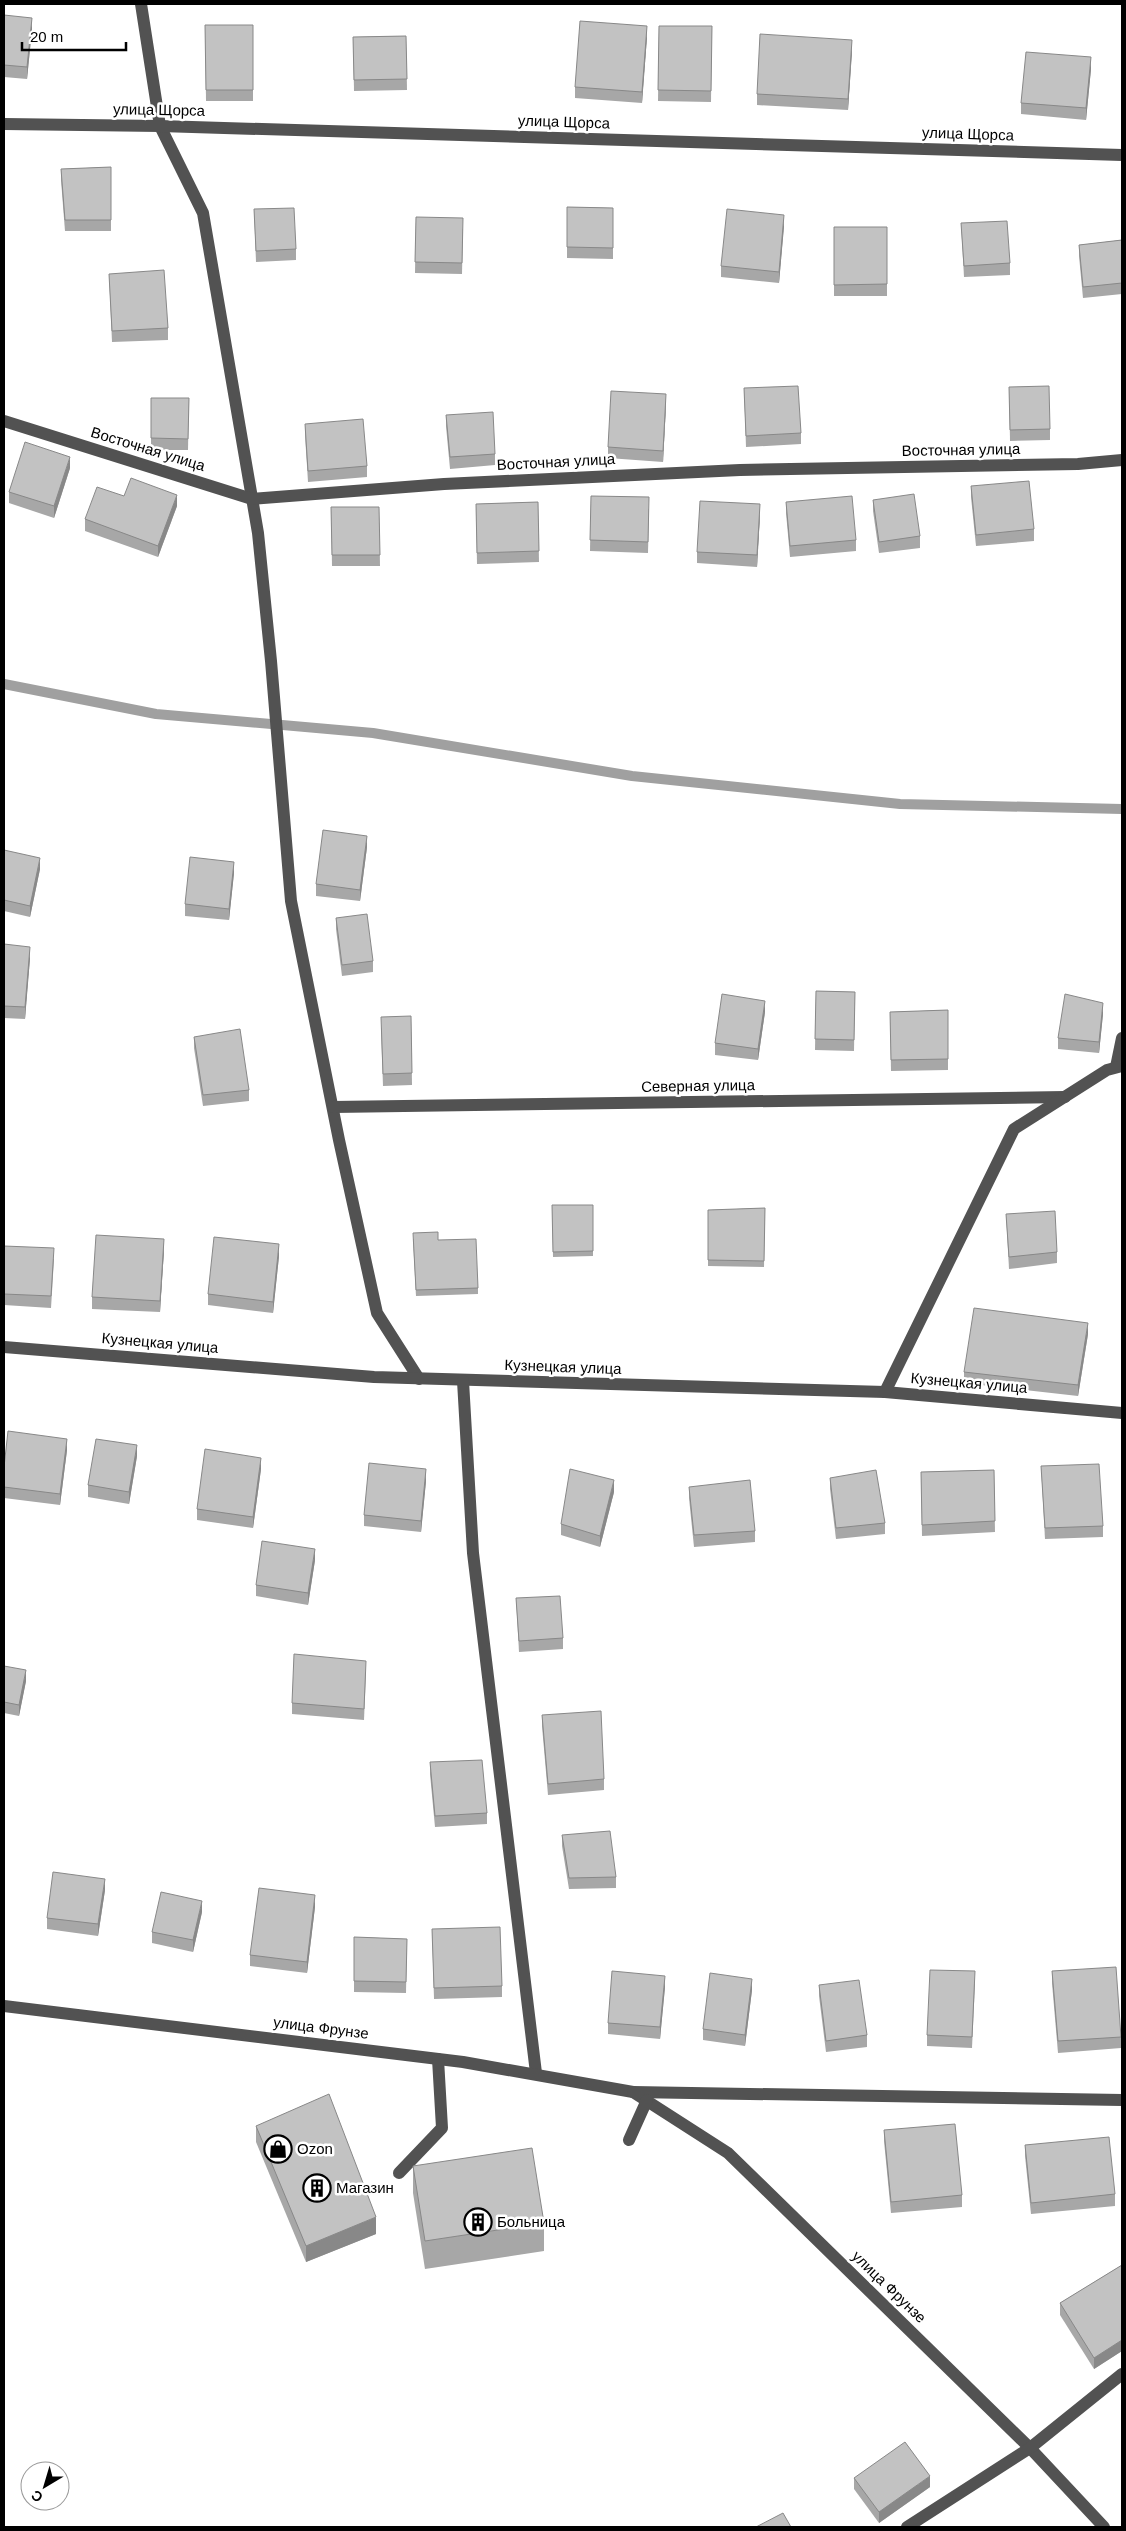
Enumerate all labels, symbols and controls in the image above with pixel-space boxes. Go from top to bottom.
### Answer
scale bar [22,20,126,52]
text: 20 m [30,28,63,45]
street label: улица Щорса [113,100,206,119]
street label: улица Щорса [518,111,611,132]
street label: улица Щорса [922,123,1015,144]
street label: Восточная улица [89,423,208,474]
street label: Восточная улица [902,440,1021,459]
street label: Восточная улица [496,450,616,473]
street label: Северная улица [641,1076,756,1095]
street label: Кузнецкая улица [101,1329,220,1356]
street label: Кузнецкая улица [504,1356,622,1377]
street label: Кузнецкая улица [910,1369,1029,1396]
street label: улица Фрунзе [272,2013,370,2042]
shop icon: Ozon [263,2134,293,2164]
place label: Ozon [297,2140,333,2157]
building icon: Магазин [302,2173,332,2203]
place label: Магазин [336,2179,394,2196]
building icon: Больница [463,2207,493,2237]
place label: Больница [497,2213,566,2230]
street label: улица Фрунзе [849,2247,930,2326]
north arrow [20,2461,70,2511]
text: С [28,2487,46,2506]

